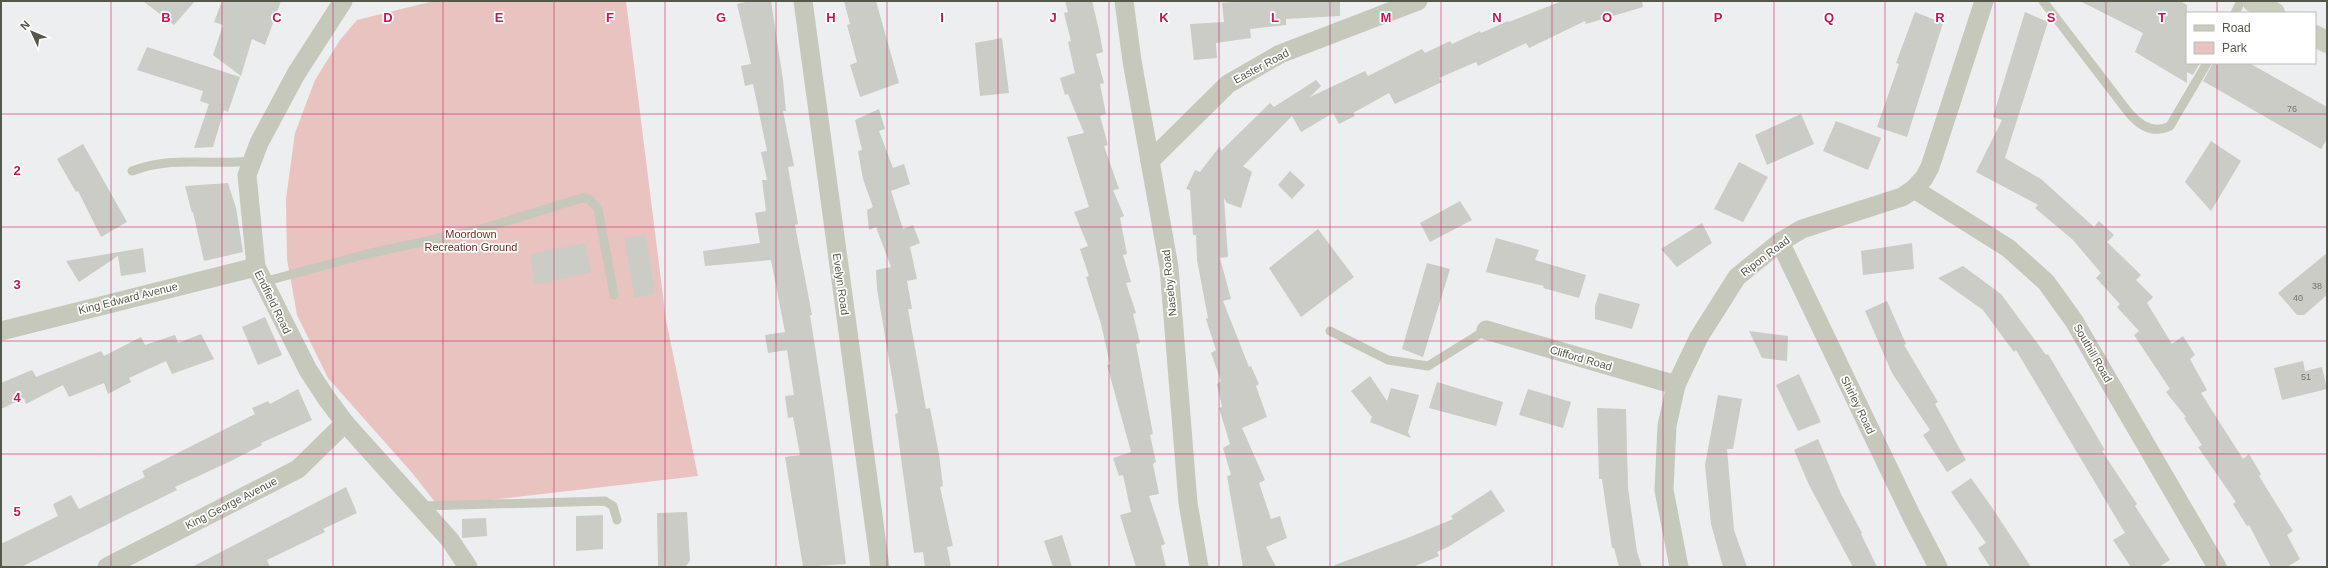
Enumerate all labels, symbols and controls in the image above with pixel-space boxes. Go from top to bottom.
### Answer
text: B [161,10,171,25]
text: C [272,10,282,25]
text: D [383,10,393,25]
text: E [495,10,504,25]
text: F [606,10,614,25]
text: G [716,10,726,25]
text: H [826,10,836,25]
text: I [940,10,944,25]
text: J [1049,10,1057,25]
text: K [1159,10,1169,25]
text: L [1271,10,1279,25]
text: M [1381,10,1391,25]
text: N [1492,10,1502,25]
text: O [1602,10,1612,25]
text: P [1714,10,1723,25]
text: Q [1824,10,1834,25]
text: R [1935,10,1945,25]
text: S [2047,10,2056,25]
text: T [2158,10,2166,25]
north arrow [12,12,52,52]
legend [2186,12,2316,64]
text: N [18,18,32,32]
text: Road [2222,21,2251,35]
text: Park [2222,41,2248,55]
street label: Easter Road [1231,46,1291,86]
house number: 76 [2287,104,2297,114]
text: 2 [13,163,21,178]
park label: Moordown Recreation Ground [425,228,517,253]
street label: Ripon Road [1738,234,1792,278]
street label: Naseby Road [1160,249,1178,317]
street label: Evelyn Road [831,252,851,316]
street label: Endfield Road [252,268,294,336]
text: 3 [13,277,21,292]
street label: King Edward Avenue [77,280,179,316]
house number: 38 [2312,281,2322,291]
house number: 40 [2293,293,2303,303]
street label: Southill Road [2071,322,2115,384]
street label: Clifford Road [1549,343,1613,373]
house number: 51 [2301,372,2311,382]
street label: Shirley Road [1839,374,1877,436]
text: 4 [13,390,21,405]
street label: King George Avenue [183,475,279,531]
text: 5 [13,504,21,519]

